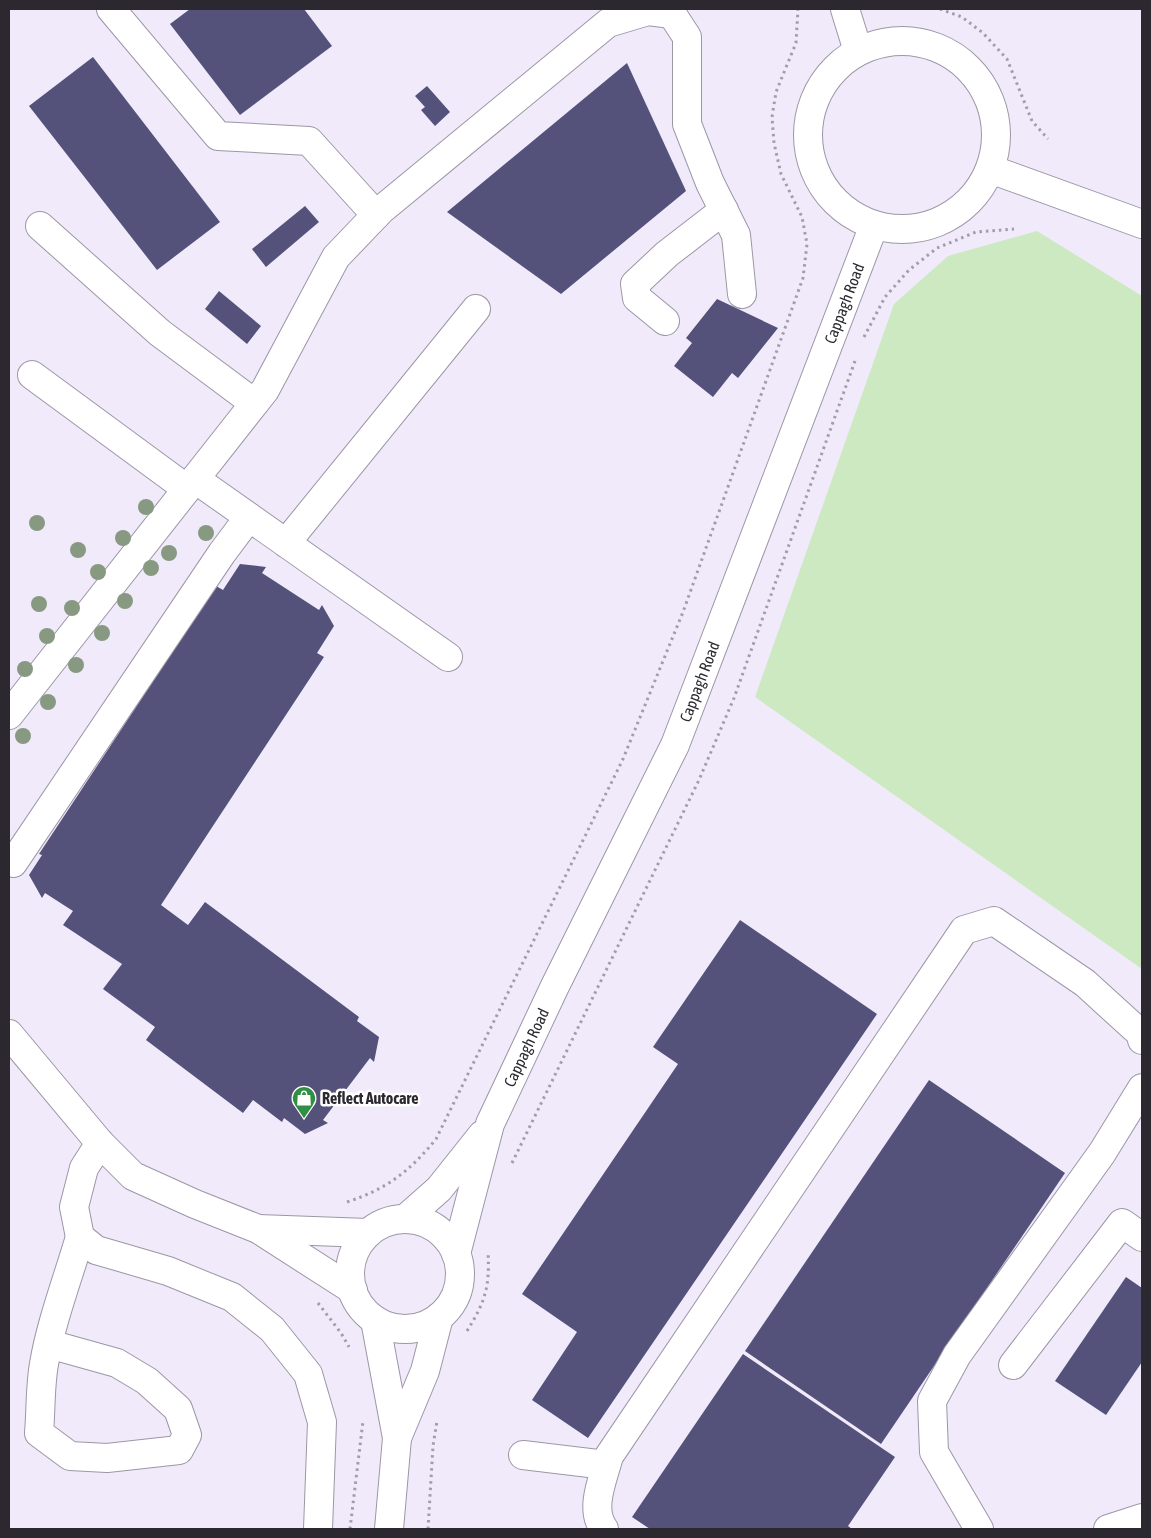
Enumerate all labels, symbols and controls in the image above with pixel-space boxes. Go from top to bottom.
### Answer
street label: Cappagh Road [820,261,868,346]
street label: Cappagh Road [676,639,723,724]
street label: Cappagh Road [500,1005,552,1090]
shop icon: Reflect Autocare [291,1085,317,1119]
place label: Reflect Autocare [322,1089,419,1107]

